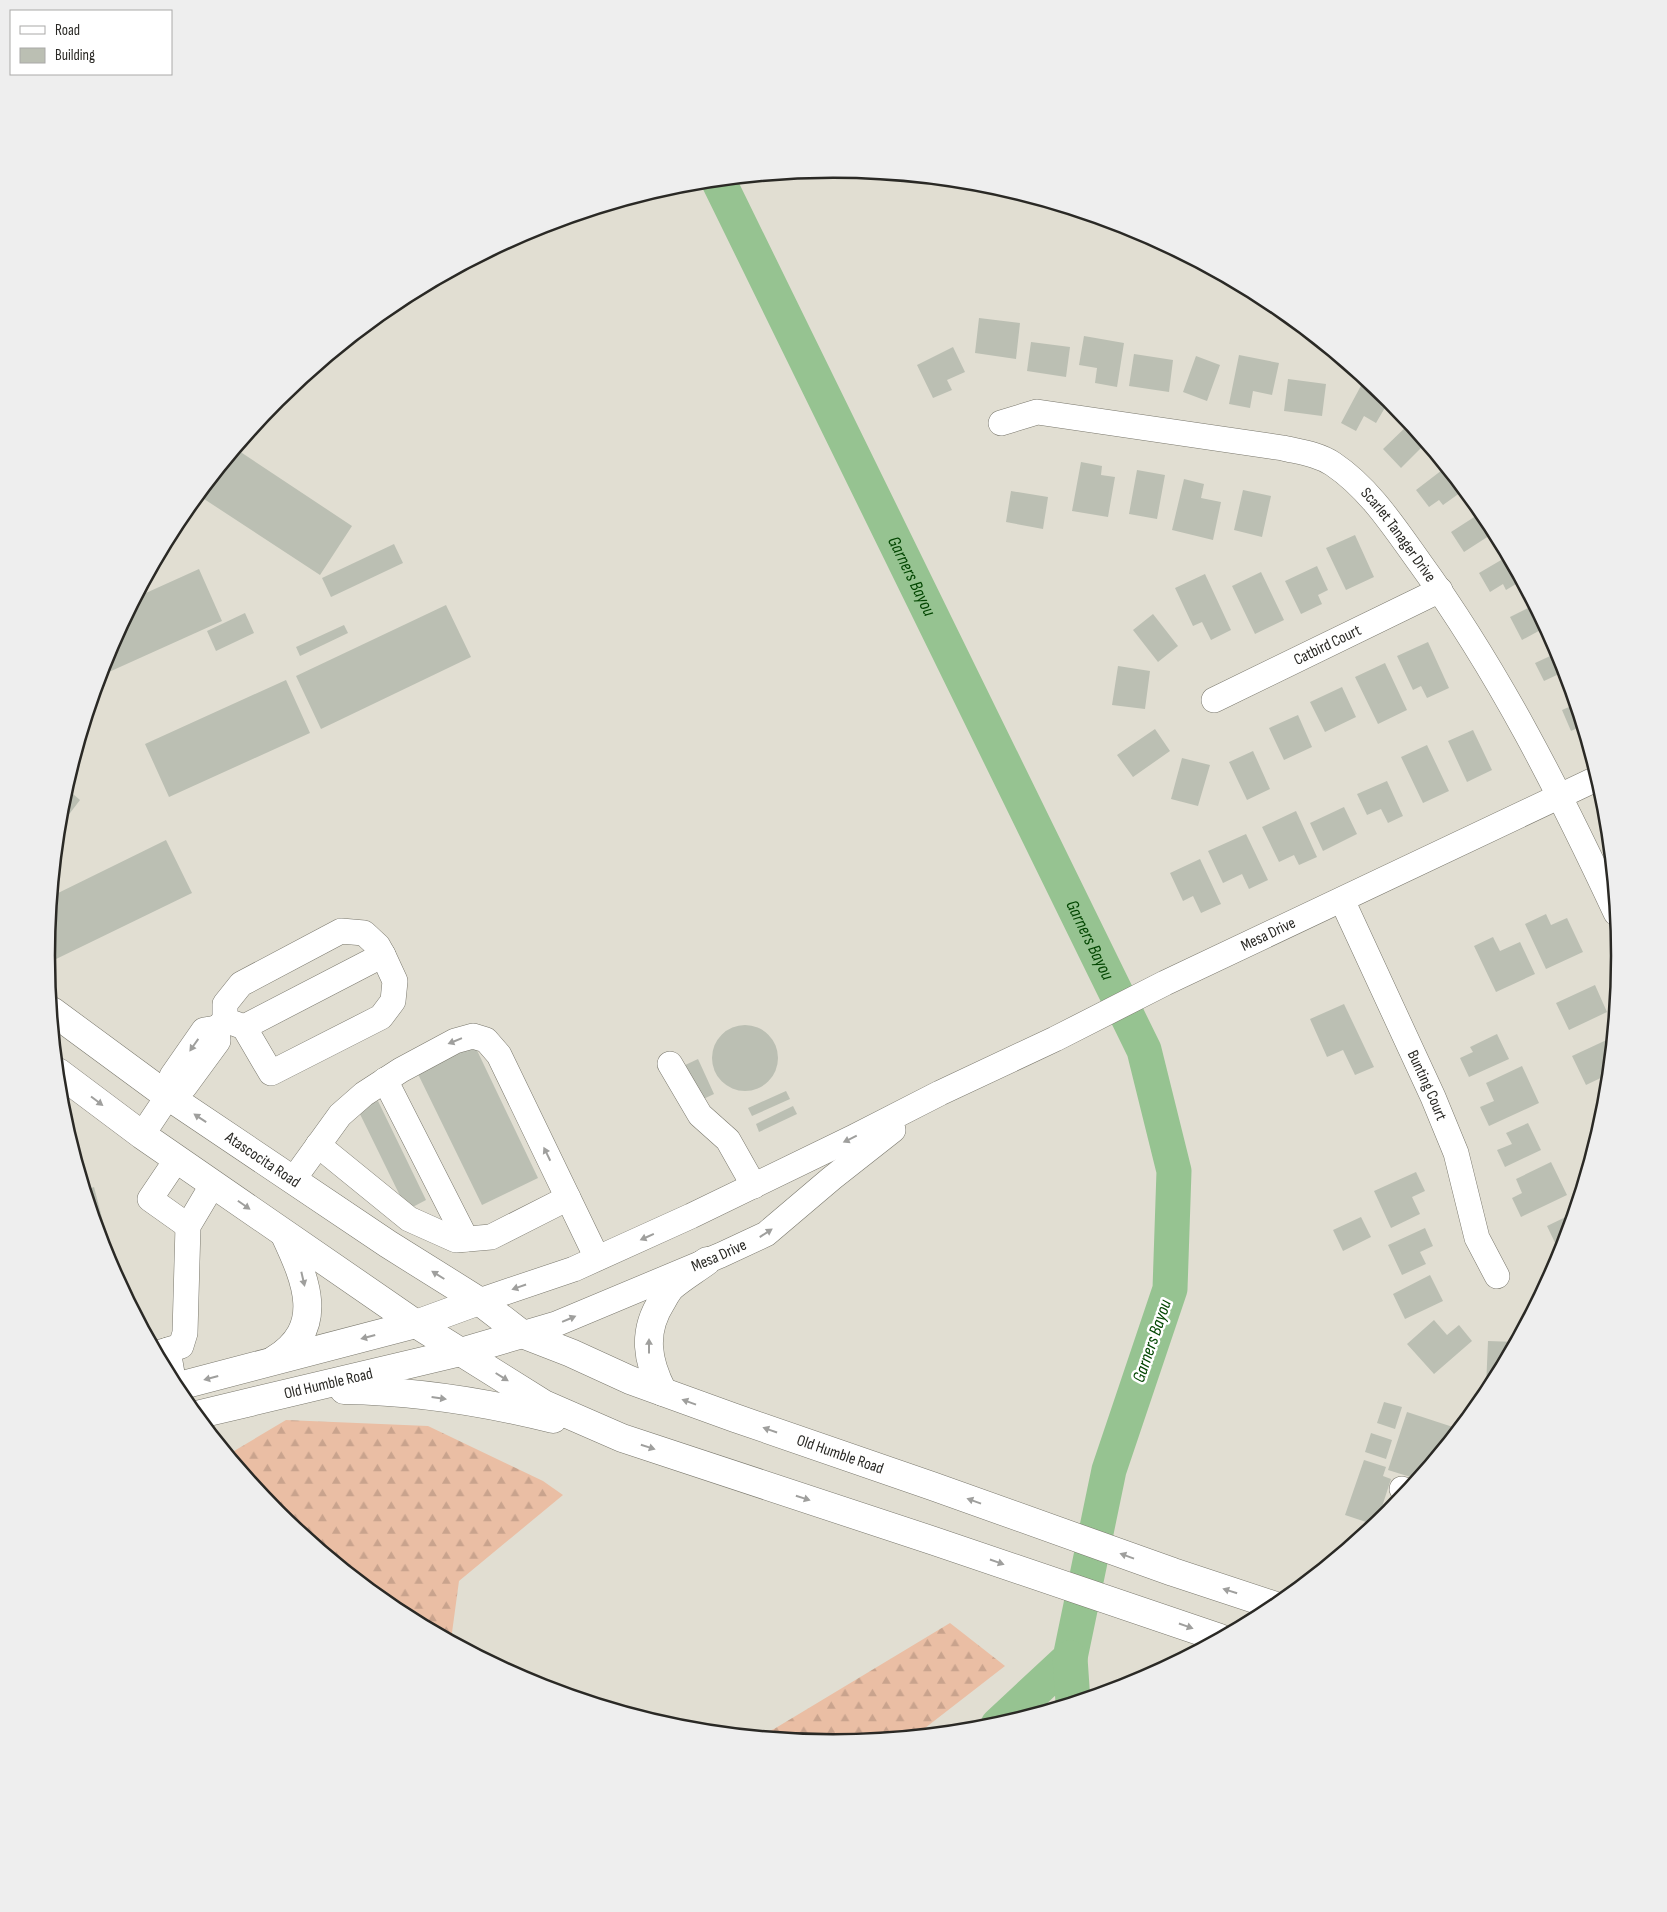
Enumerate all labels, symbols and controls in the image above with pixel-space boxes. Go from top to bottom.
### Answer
legend [10,10,172,75]
text: Road [55,21,80,40]
text: Building [55,46,95,65]
street label: Scarlet Tanager Drive [1357,484,1440,586]
water label: Garners Bayou [884,533,941,620]
street label: Catbird Court [1291,620,1364,669]
water label: Garners Bayou [1062,896,1119,984]
street label: Mesa Drive [1238,913,1299,955]
one-way arrow [189,1038,199,1051]
one-way arrow [448,1038,462,1046]
street label: Bunting Court [1403,1047,1451,1123]
one-way arrow [90,1096,103,1107]
one-way arrow [194,1113,207,1122]
street label: Atascocita Road [221,1127,304,1192]
one-way arrow [843,1135,857,1143]
one-way arrow [543,1147,551,1161]
one-way arrow [237,1200,250,1210]
one-way arrow [759,1228,772,1238]
one-way arrow [640,1233,654,1241]
street label: Mesa Drive [688,1235,749,1276]
one-way arrow [431,1270,444,1280]
one-way arrow [299,1272,307,1287]
one-way arrow [511,1284,526,1292]
water label: Garners Bayou [1128,1296,1176,1385]
one-way arrow [562,1314,576,1322]
one-way arrow [361,1333,376,1341]
one-way arrow [645,1338,653,1354]
street label: Old Humble Road [282,1364,375,1403]
one-way arrow [496,1373,509,1382]
one-way arrow [204,1374,219,1382]
one-way arrow [431,1394,447,1402]
one-way arrow [682,1398,697,1405]
one-way arrow [762,1426,777,1434]
street label: Old Humble Road [794,1431,886,1478]
one-way arrow [641,1444,656,1451]
one-way arrow [795,1494,810,1502]
one-way arrow [966,1497,981,1505]
one-way arrow [1119,1552,1134,1560]
one-way arrow [990,1558,1005,1566]
one-way arrow [1222,1587,1237,1595]
one-way arrow [1178,1623,1193,1630]

